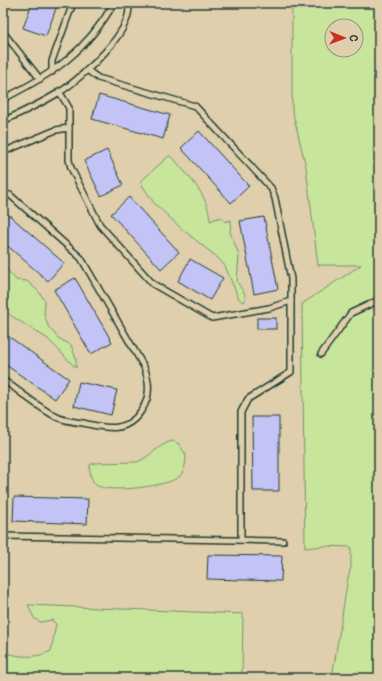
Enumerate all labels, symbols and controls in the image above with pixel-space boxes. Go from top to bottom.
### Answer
north arrow [324,18,364,58]
text: С [347,35,360,42]

